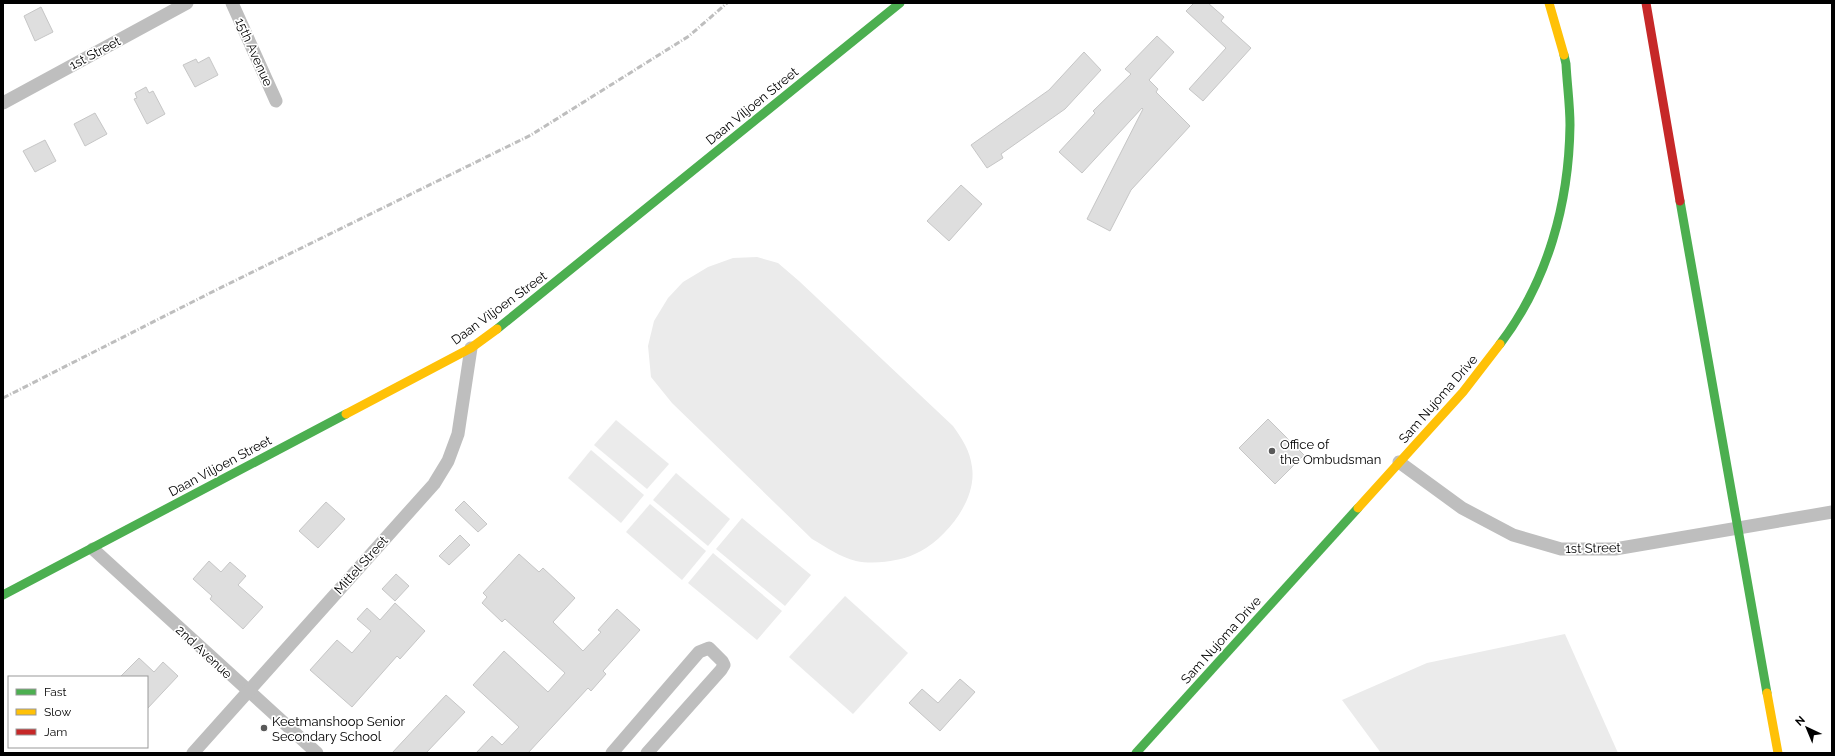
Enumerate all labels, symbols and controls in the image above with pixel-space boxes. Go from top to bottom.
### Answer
street label: 15th Avenue [232,16,276,89]
street label: 1st Street [67,33,124,73]
street label: Daan Viljoen Street [703,64,802,148]
street label: Daan Viljoen Street [448,268,550,348]
street label: Sam Nujoma Drive [1396,352,1481,446]
street label: Daan Viljoen Street [166,432,275,499]
place label: Office of the Ombudsman [1280,437,1381,467]
marker: Office of the Ombudsman [1267,446,1277,456]
street label: Mittel Street [331,532,391,597]
street label: 1st Street [1565,540,1622,556]
street label: Sam Nujoma Drive [1178,593,1264,687]
street label: 2nd Avenue [173,622,235,682]
legend [8,676,148,748]
text: Fast [44,685,67,699]
text: Slow [44,705,71,719]
north arrow [1787,708,1827,748]
place label: Keetmanshoop Senior Secondary School [272,714,405,744]
text: N [1793,714,1808,729]
marker: Keetmanshoop Senior Secondary School [259,723,269,733]
text: Jam [44,725,67,739]

